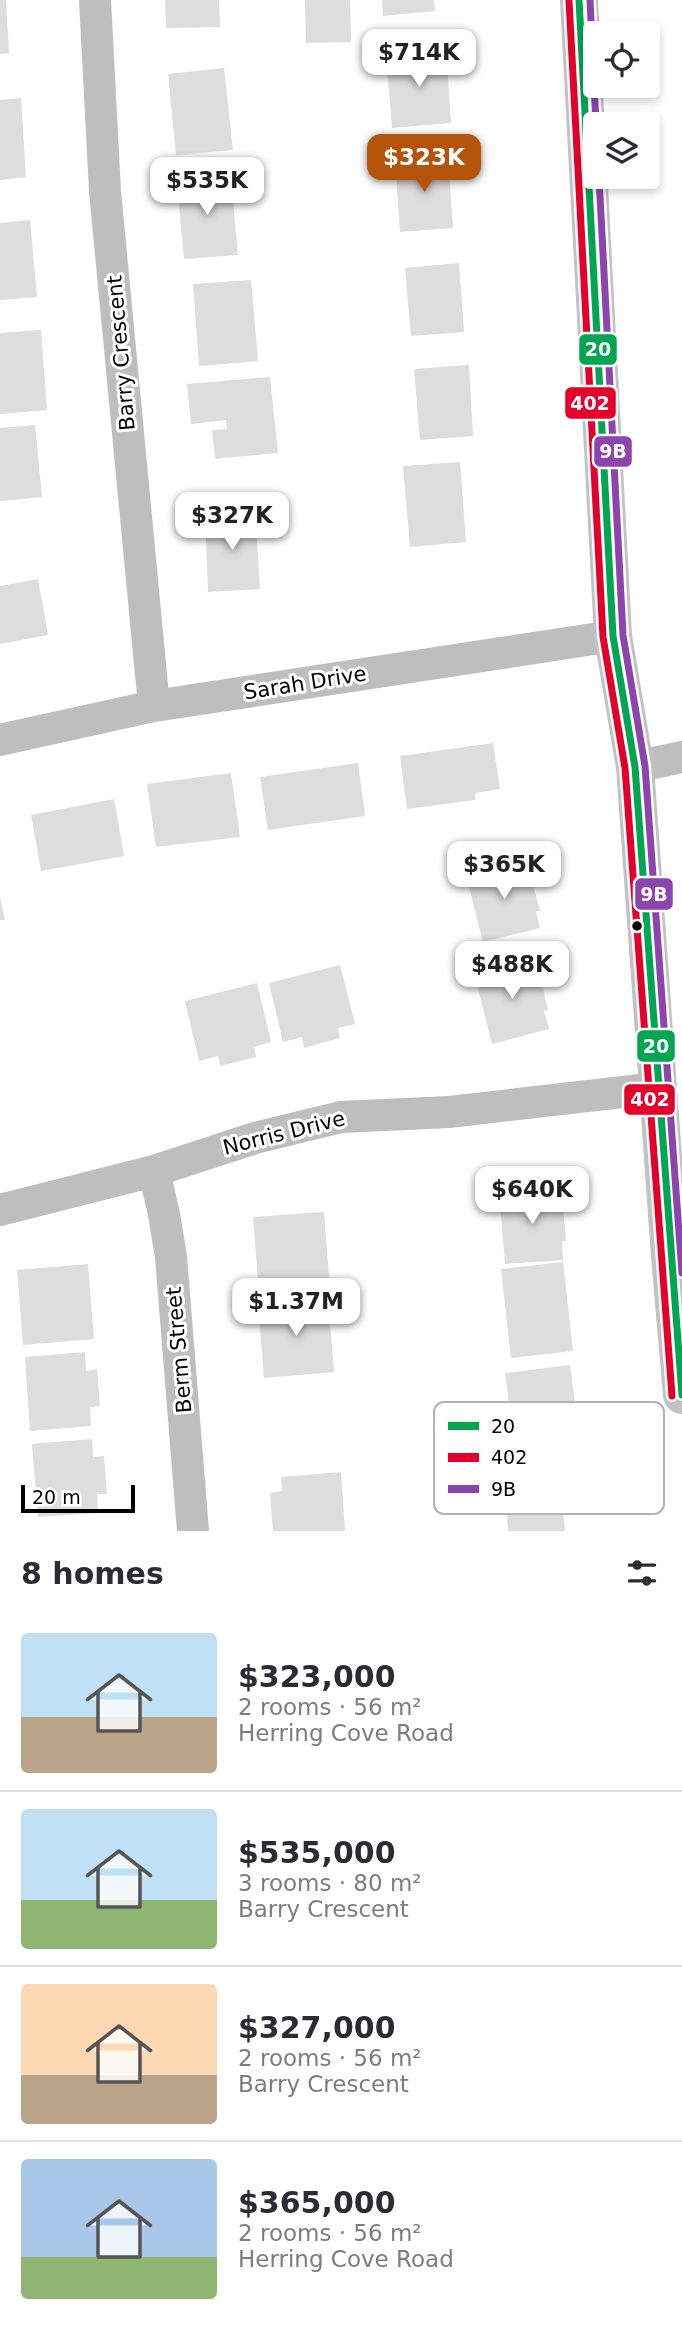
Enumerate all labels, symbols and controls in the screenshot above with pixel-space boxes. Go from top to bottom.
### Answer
map controls [583,21,660,189]
button: locate [583,21,660,98]
pin: $714K [370,29,468,89]
text: $714K [378,39,460,65]
button: layers [583,112,660,189]
pin: $323K [375,134,473,194]
text: $323K [383,144,465,170]
pin: $535K [158,158,256,217]
text: $535K [166,167,248,193]
street label: Barry Crescent [102,274,140,432]
line badge: 20 [578,333,618,366]
text: 20 [585,338,611,360]
line badge: 402 [564,386,617,420]
text: 402 [570,392,610,414]
line badge: 9B [593,435,633,468]
text: 9B [599,440,627,462]
pin: $327K [183,492,281,552]
text: $327K [191,502,273,528]
street label: Sarah Drive [242,661,368,705]
pin: $365K [455,842,553,901]
text: $365K [463,851,545,877]
line badge: 9B [634,877,674,911]
text: 9B [640,883,668,905]
unlabelled marker [630,919,644,933]
pin: $488K [463,942,561,1001]
text: $488K [471,951,553,977]
line badge: 20 [636,1029,676,1063]
text: 20 [643,1035,669,1057]
line badge: 402 [623,1083,676,1116]
text: 402 [630,1088,670,1110]
street label: Norris Drive [220,1106,348,1160]
pin: $640K [483,1166,581,1226]
text: $640K [491,1176,573,1202]
pin: $1.37M [239,1278,353,1338]
street label: Berm Street [162,1286,196,1414]
text: $1.37M [248,1288,344,1314]
legend [434,1402,664,1514]
text: 20 [491,1415,515,1437]
text: 402 [491,1446,527,1468]
text: 9B [491,1478,516,1500]
scale bar [21,1482,135,1514]
text: 20 m [32,1486,81,1508]
icon: filters [623,1554,661,1592]
text: 8 homes [21,1556,164,1591]
text: $323,000 [238,1659,396,1694]
icon: home [77,1661,161,1745]
text: 2 rooms · 56 m² [238,1694,422,1720]
text: Herring Cove Road [238,1720,454,1746]
text: $535,000 [238,1835,396,1870]
icon: home [77,1837,161,1921]
text: 3 rooms · 80 m² [238,1870,422,1896]
text: Barry Crescent [238,1896,409,1922]
text: $327,000 [238,2010,396,2045]
icon: home [77,2012,161,2096]
text: 2 rooms · 56 m² [238,2045,422,2071]
text: Barry Crescent [238,2071,409,2097]
text: $365,000 [238,2185,396,2220]
icon: home [77,2187,161,2271]
text: 2 rooms · 56 m² [238,2220,422,2246]
text: Herring Cove Road [238,2246,454,2272]

